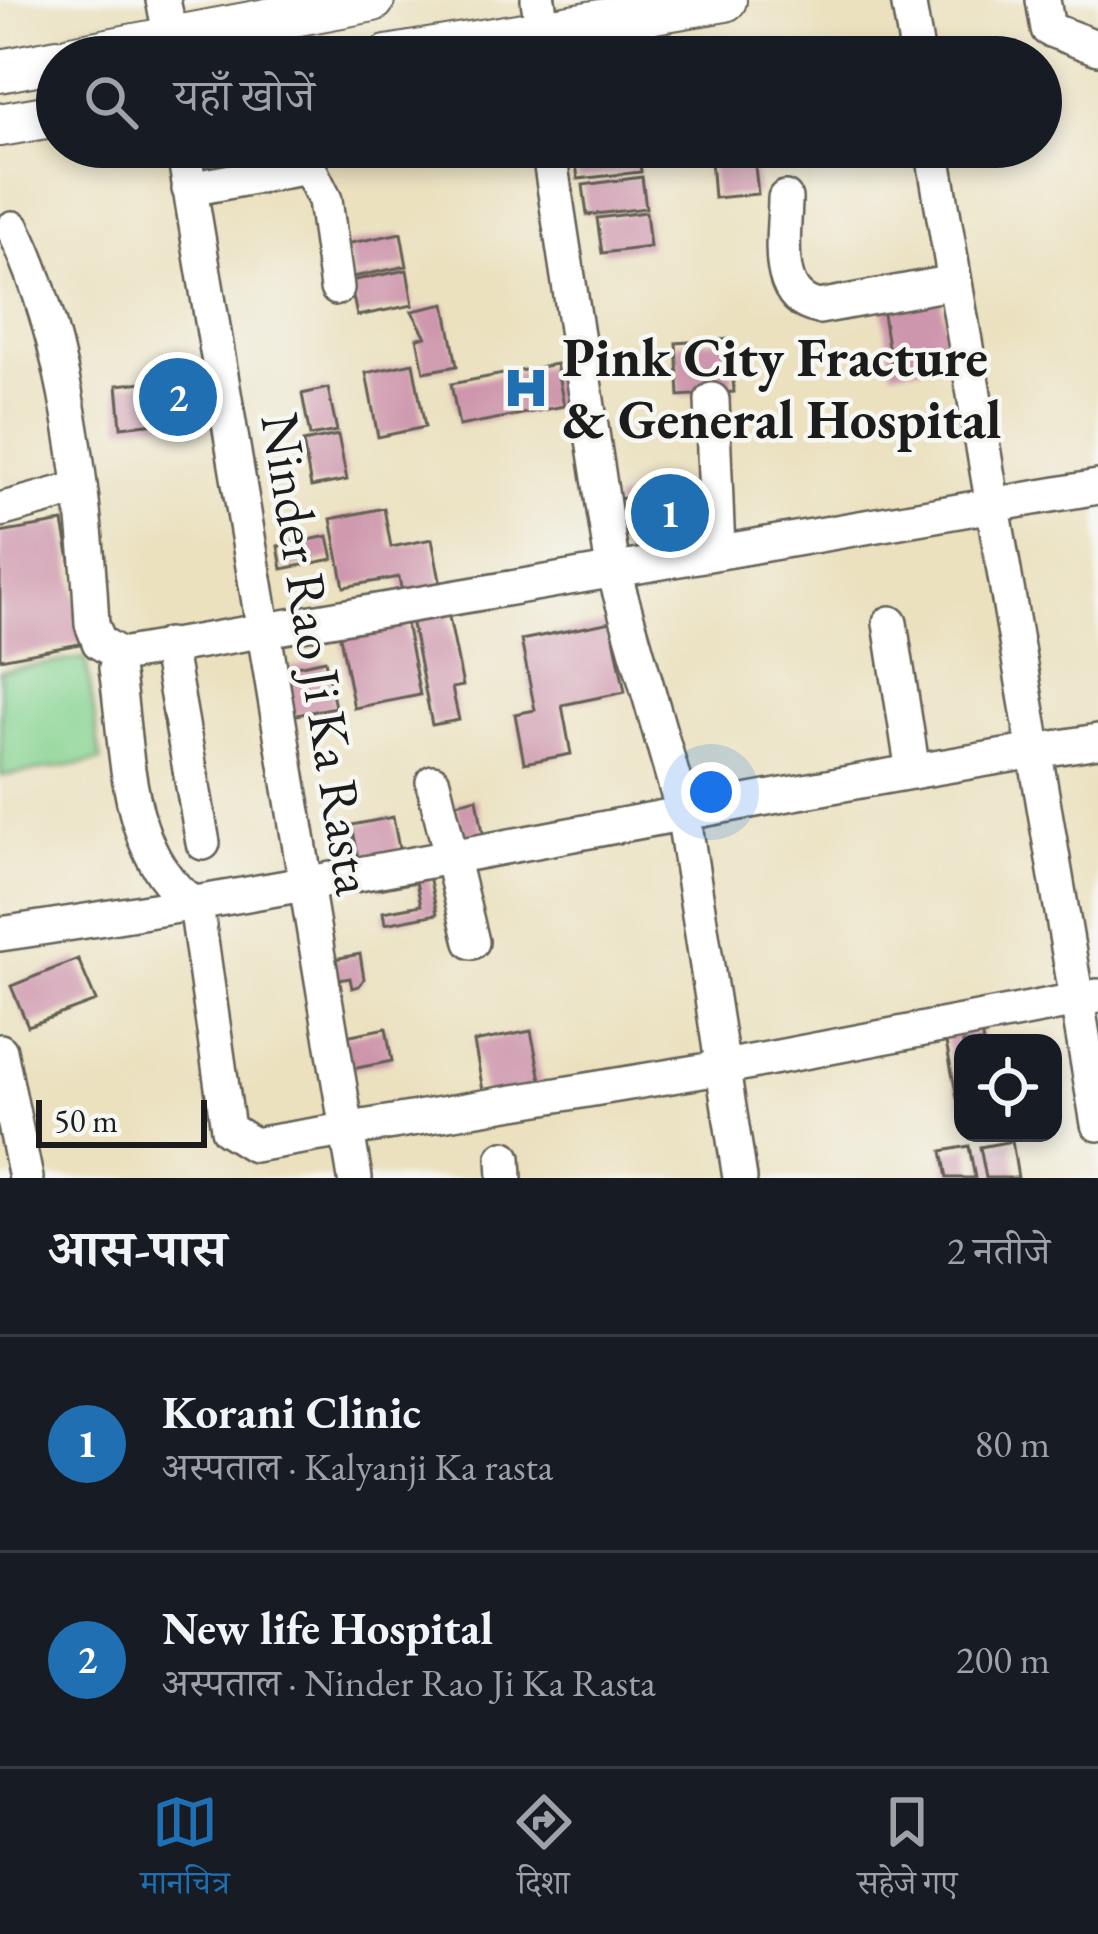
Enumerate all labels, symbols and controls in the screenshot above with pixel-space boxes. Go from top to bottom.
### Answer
search box [36,36,1062,168]
text: यहाँ खोजें [174,66,315,124]
icon: search [78,69,144,135]
place label: Pink City Fracture & General Hospital [562,322,1001,454]
pin: 2 [139,352,217,442]
hospital icon: Pink City Fracture & General Hospital [501,363,551,413]
street label: Ninder Rao Ji Ka Rasta [245,408,391,900]
pin: 1 [631,468,709,558]
your location [681,762,741,822]
map controls [954,1034,1062,1142]
button: locate [954,1034,1062,1142]
scale bar [36,1094,207,1147]
text: 50 m [54,1099,118,1142]
text: आस-पास [48,1215,226,1281]
text: 2 नतीजे [947,1225,1050,1276]
text: Korani Clinic [162,1383,421,1441]
text: 1 [77,1418,97,1469]
text: 80 m [974,1418,1050,1469]
text: अस्पताल · Kalyanji Ka rasta [162,1441,553,1492]
text: New life Hospital [162,1599,493,1657]
text: 2 [77,1634,97,1685]
text: 200 m [956,1634,1050,1685]
text: अस्पताल · Ninder Rao Ji Ka Rasta [162,1657,656,1708]
tab: मानचित्र [140,1789,230,1915]
tab: दिशा [511,1789,577,1915]
tab: सहेजे गए [857,1789,958,1915]

